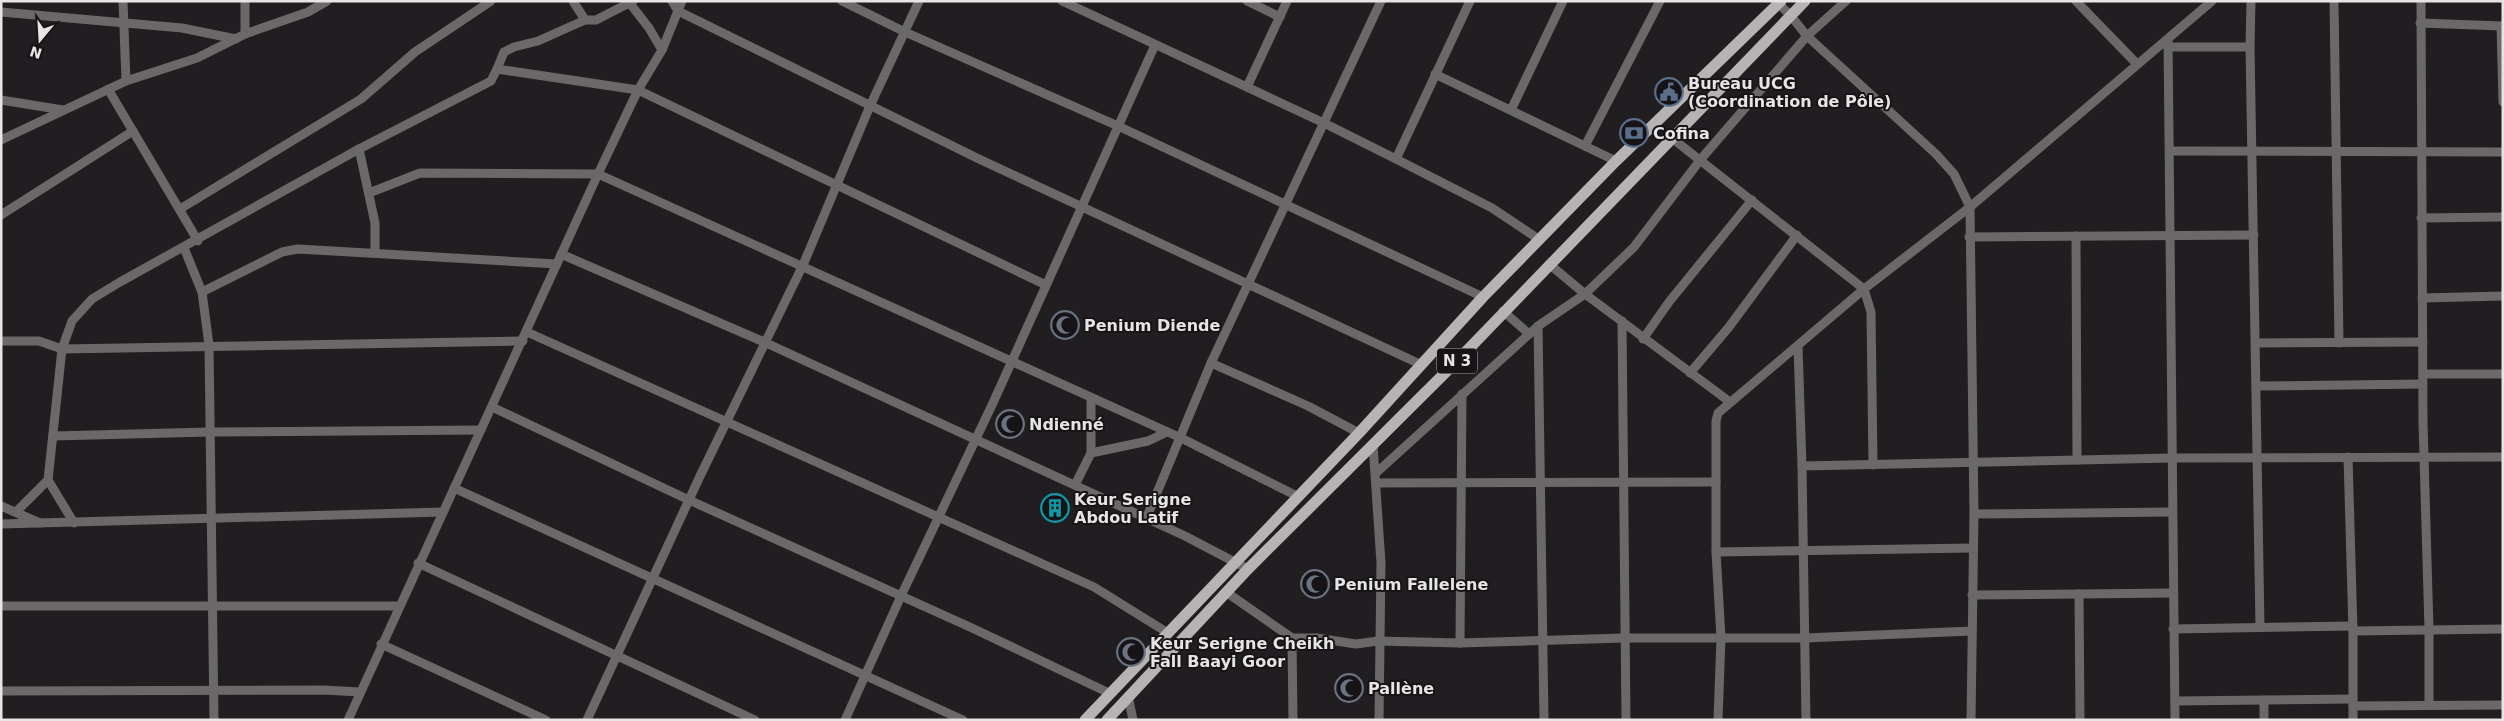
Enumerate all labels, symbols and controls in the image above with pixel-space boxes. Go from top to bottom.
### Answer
north arrow [15,15,65,65]
text: N [28,43,44,62]
place label: Bureau UCG (Coordination de Pôle) [1688,74,1891,111]
public building icon: Bureau UCG (Coordination de Pôle) [1654,77,1684,107]
bank icon: Cofina [1619,118,1649,148]
place label: Cofina [1653,124,1710,143]
mosque icon: Penium Diende [1050,310,1080,340]
place label: Penium Diende [1084,316,1221,335]
road number: N 3 [1437,348,1477,374]
mosque icon: Ndienné [995,409,1025,439]
place label: Ndienné [1029,415,1104,434]
place label: Keur Serigne Abdou Latif [1074,490,1191,527]
building icon: Keur Serigne Abdou Latif [1040,493,1070,523]
mosque icon: Penium Fallelene [1300,569,1330,599]
place label: Penium Fallelene [1334,575,1488,594]
place label: Keur Serigne Cheikh Fall Baayi Goor [1150,634,1334,671]
mosque icon: Keur Serigne Cheikh Fall Baayi Goor [1116,637,1146,667]
mosque icon: Pallène [1334,673,1364,703]
place label: Pallène [1368,679,1434,698]

